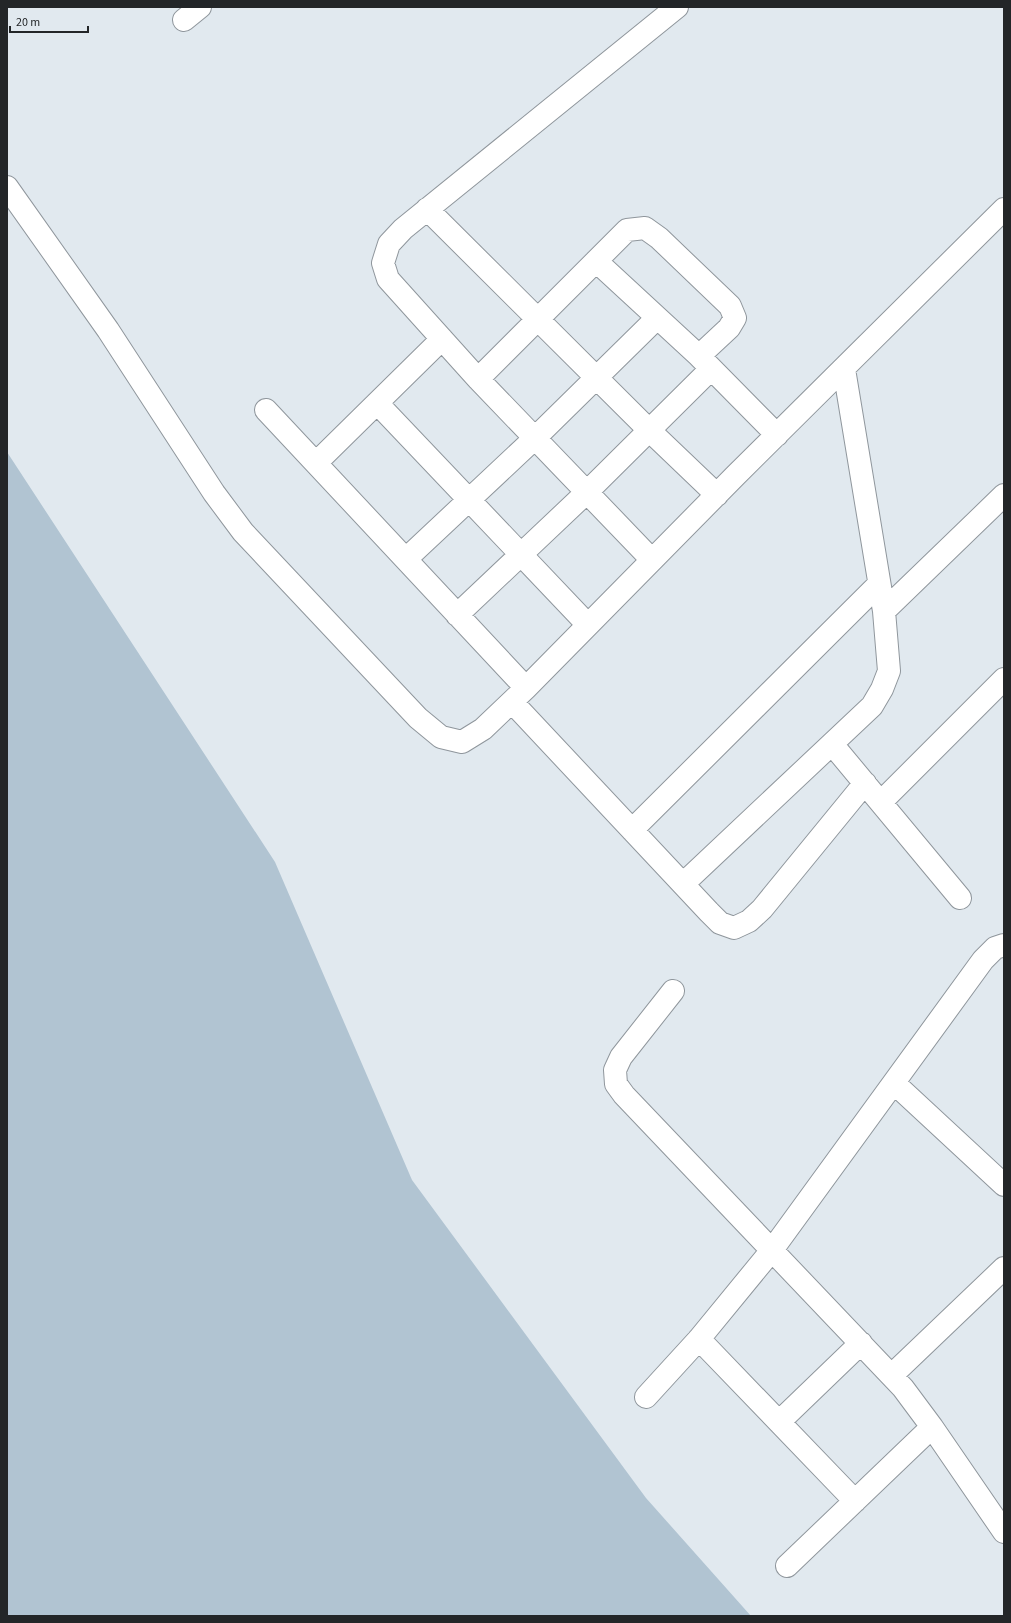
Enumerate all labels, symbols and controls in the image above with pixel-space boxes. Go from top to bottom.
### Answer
scale bar [10,8,88,34]
text: 20 m [16,14,40,31]

